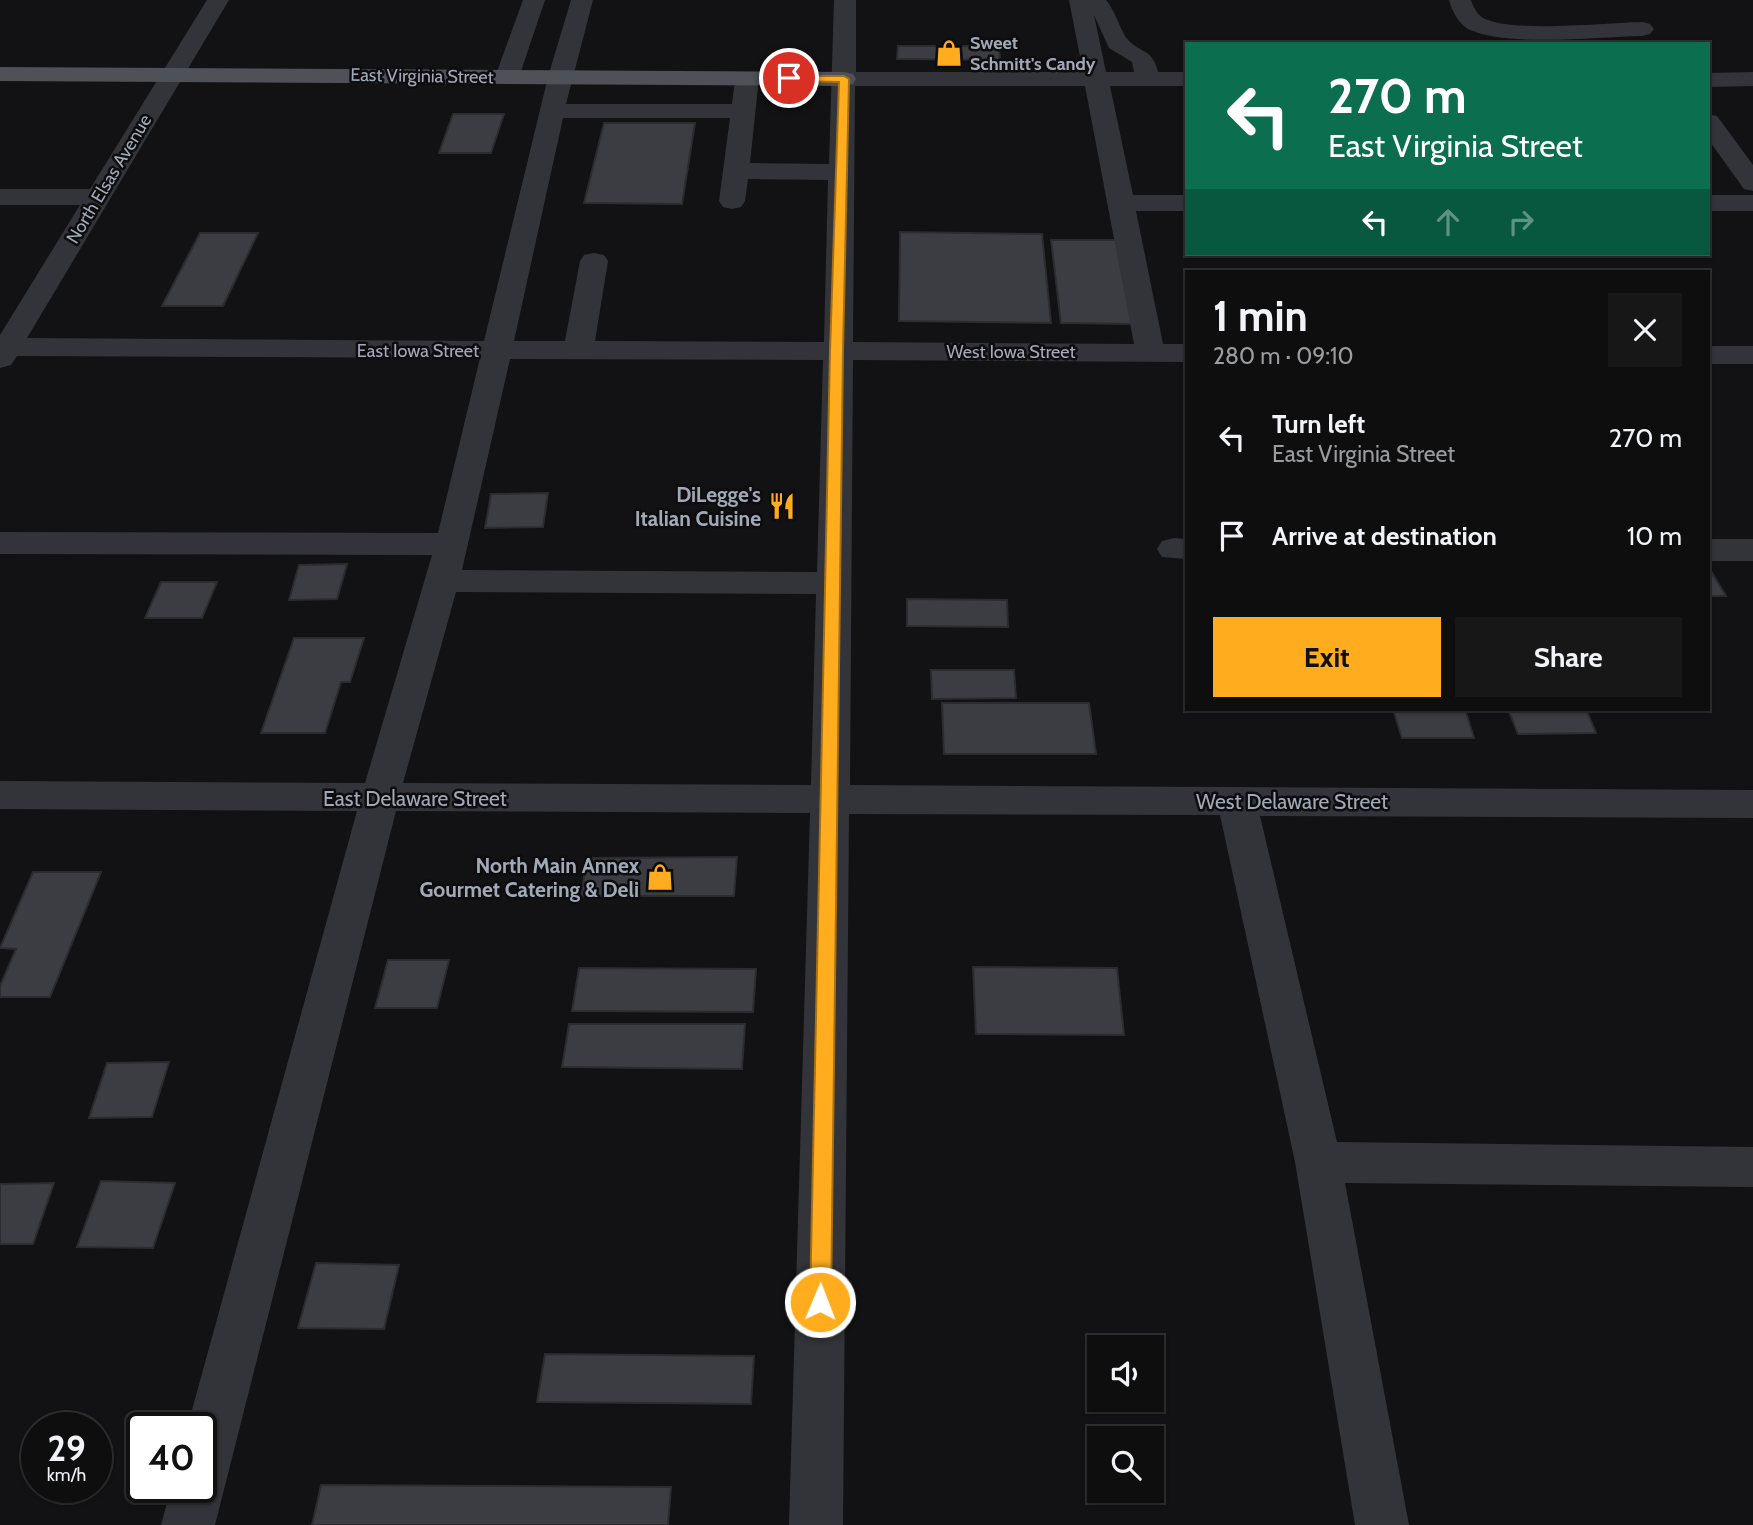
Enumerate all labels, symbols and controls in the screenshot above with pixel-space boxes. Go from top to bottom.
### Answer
place label: Sweet Schmitt's Candy [970,32,1096,75]
shop icon: Sweet Schmitt's Candy [934,38,964,68]
pin [759,48,819,108]
icon: arrive [770,59,808,97]
street label: East Virginia Street [350,64,494,88]
text: 270 m [1328,66,1467,125]
icon: left [1213,70,1304,161]
street label: North Elsas Avenue [62,110,156,248]
text: East Virginia Street [1328,126,1583,165]
icon: left [1356,203,1394,241]
icon: ahead [1429,203,1467,241]
icon: right [1502,203,1540,241]
text: 1 min [1213,290,1308,342]
button: close [1608,293,1682,367]
street label: East Iowa Street [357,340,479,362]
street label: West Iowa Street [946,341,1076,363]
text: 280 m · 09:10 [1213,342,1354,370]
text: Turn left [1272,408,1365,440]
icon: left [1213,419,1251,457]
text: 270 m [1609,422,1682,454]
text: East Virginia Street [1272,440,1455,468]
place label: DiLegge's Italian Cuisine [635,482,761,531]
restaurant icon: DiLegge's Italian Cuisine [767,491,797,521]
icon: arrive [1213,517,1251,555]
text: Arrive at destination [1272,520,1497,552]
text: 10 m [1627,520,1682,552]
button: Exit [1213,617,1441,697]
button: Share [1455,617,1682,697]
street label: East Delaware Street [323,786,507,811]
street label: West Delaware Street [1196,789,1388,814]
place label: North Main Annex Gourmet Catering & Deli [419,853,640,902]
shop icon: North Main Annex Gourmet Catering & Deli [645,862,675,892]
position arrow [783,1265,857,1339]
map controls [1087,1335,1164,1503]
button: sound [1087,1335,1164,1412]
speed limit sign: 40 [126,1412,217,1503]
button: search [1087,1426,1164,1503]
text: 29 [47,1427,86,1470]
text: km/h [47,1464,86,1486]

